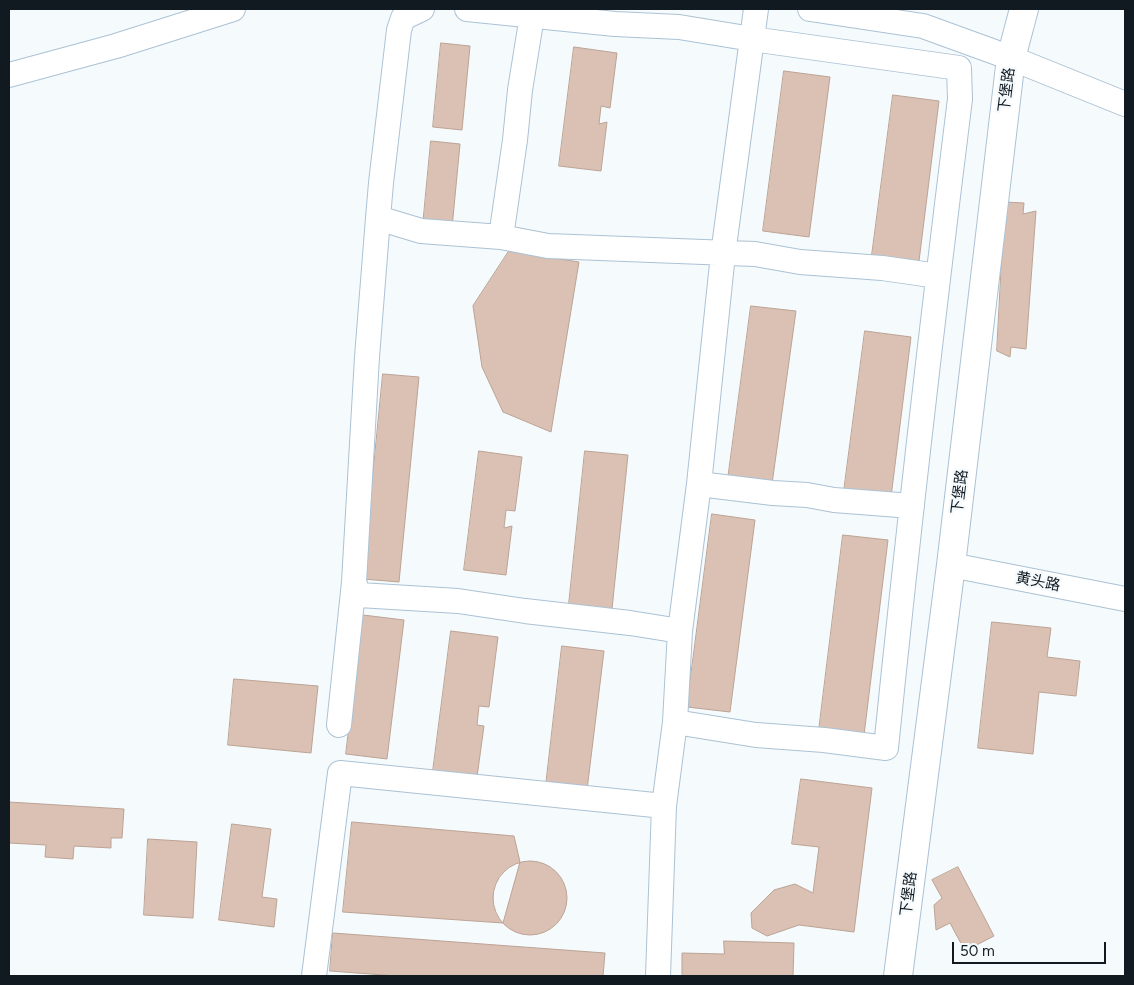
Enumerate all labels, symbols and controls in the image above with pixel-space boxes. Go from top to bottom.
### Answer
street label: 下堡路 [995,67,1019,113]
street label: 下堡路 [948,469,972,515]
street label: 黄头路 [1014,569,1062,595]
street label: 下堡路 [897,871,921,917]
scale bar [954,932,1108,964]
text: 50 m [960,942,995,960]

